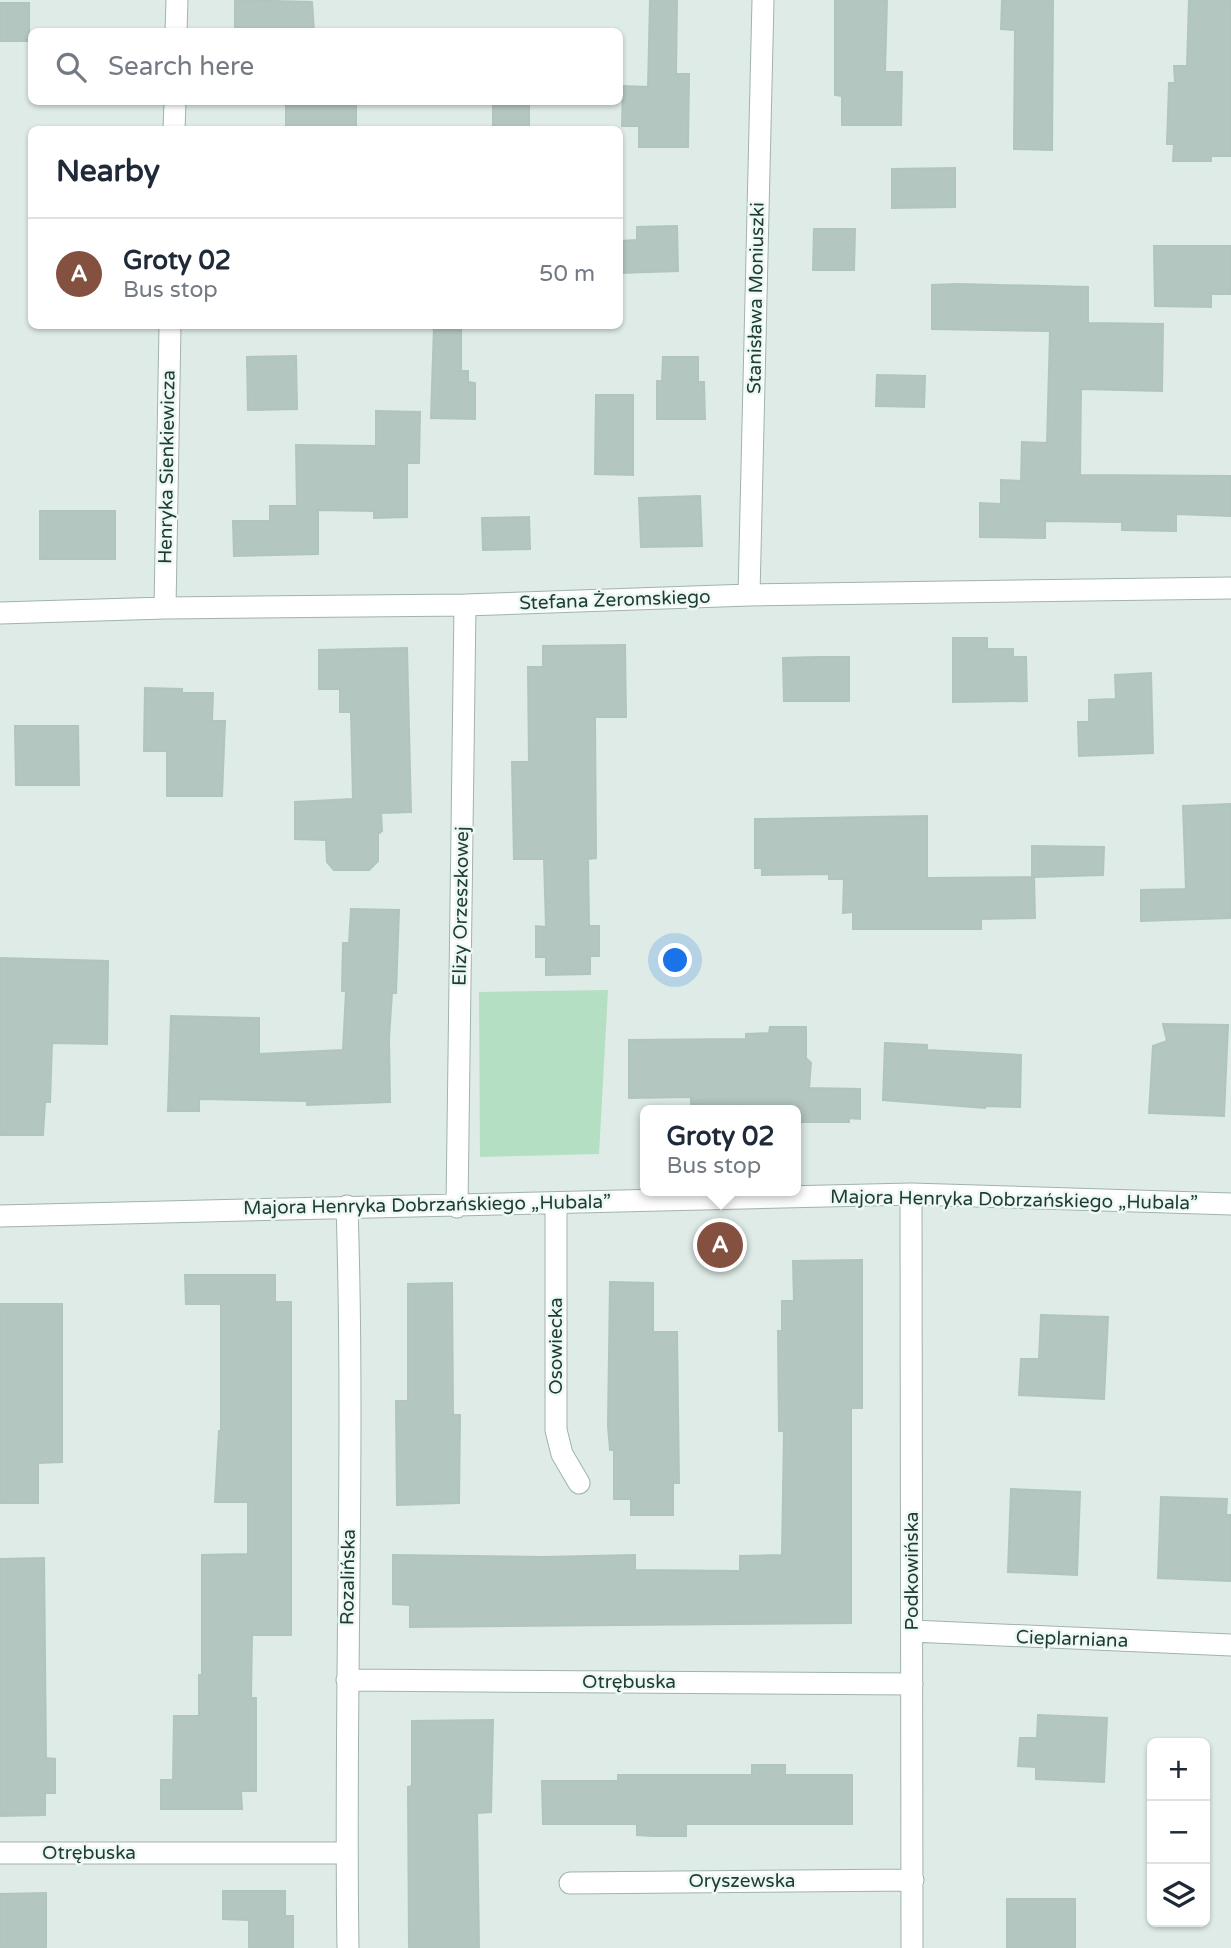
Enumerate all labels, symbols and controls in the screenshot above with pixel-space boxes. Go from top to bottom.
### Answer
search box [28,28,623,105]
icon: search [52,48,90,86]
text: Search here [108,51,254,82]
text: Nearby [56,153,160,190]
street label: Stanisława Moniuszki [743,202,769,394]
text: Groty 02 [123,245,231,276]
text: A [70,260,88,288]
text: 50 m [539,260,595,288]
text: Bus stop [123,276,218,304]
street label: Henryka Sienkiewicza [154,370,180,564]
street label: Stefana Żeromskiego [519,586,711,614]
street label: Elizy Orzeszkowej [449,826,473,986]
your location [658,943,692,977]
popup [640,1105,801,1196]
text: Groty 02 [666,1121,775,1152]
text: Bus stop [666,1152,761,1180]
street label: Majora Henryka Dobrzańskiego „Hubala” [830,1186,1198,1214]
street label: Majora Henryka Dobrzańskiego „Hubala” [243,1191,611,1219]
pin: A [697,1219,743,1271]
street label: Osowiecka [545,1297,567,1395]
street label: Podkowińska [901,1512,923,1630]
street label: Rozalińska [336,1529,360,1625]
street label: Cieplarniana [1015,1626,1129,1652]
street label: Otrębuska [582,1671,676,1693]
map controls [1147,1738,1210,1927]
button: + [1147,1738,1210,1801]
button: − [1147,1801,1210,1864]
street label: Otrębuska [42,1842,136,1864]
button: layers [1147,1864,1210,1927]
street label: Oryszewska [689,1870,796,1892]

